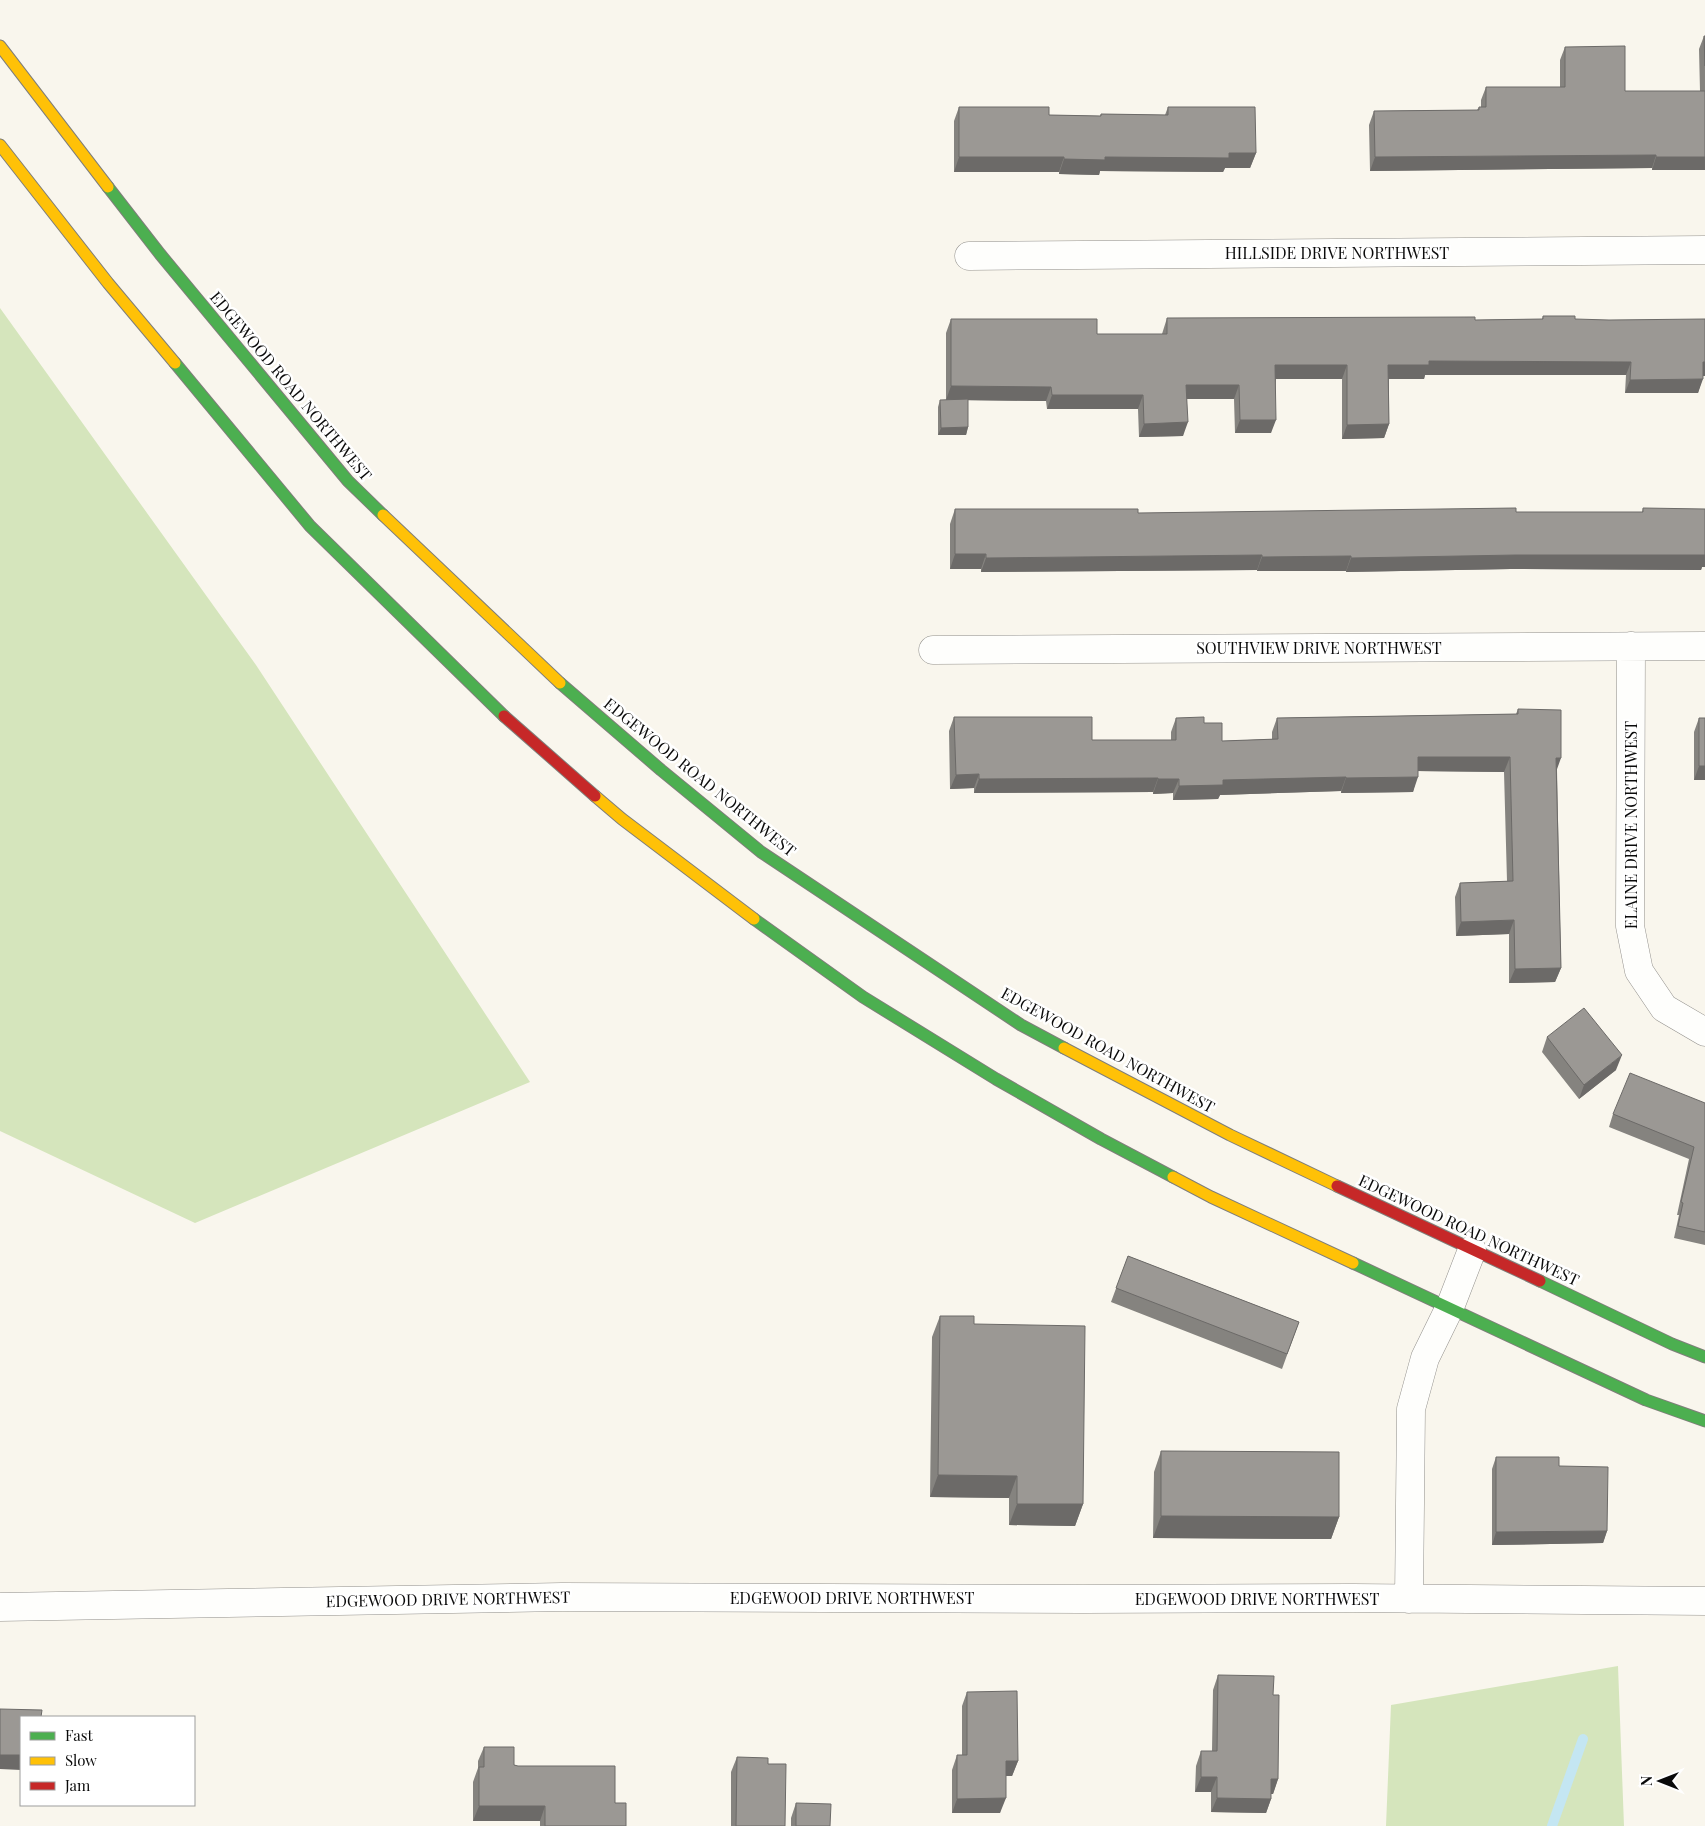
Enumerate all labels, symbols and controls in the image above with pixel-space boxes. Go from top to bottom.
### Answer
street label: HILLSIDE DRIVE NORTHWEST [1225,242,1449,263]
street label: EDGEWOOD ROAD NORTHWEST [206,287,377,485]
street label: SOUTHVIEW DRIVE NORTHWEST [1196,637,1442,658]
street label: EDGEWOOD ROAD NORTHWEST [600,693,801,861]
street label: ELAINE DRIVE NORTHWEST [1620,721,1641,929]
street label: EDGEWOOD ROAD NORTHWEST [998,982,1219,1117]
street label: EDGEWOOD ROAD NORTHWEST [1356,1169,1583,1290]
street label: EDGEWOOD DRIVE NORTHWEST [325,1586,571,1611]
street label: EDGEWOOD DRIVE NORTHWEST [730,1587,974,1608]
street label: EDGEWOOD DRIVE NORTHWEST [1135,1588,1379,1609]
legend [20,1716,195,1806]
text: Fast [65,1725,94,1745]
text: Slow [65,1750,97,1770]
north arrow [1635,1756,1685,1806]
text: Jam [64,1775,91,1795]
text: N [1637,1776,1656,1786]

